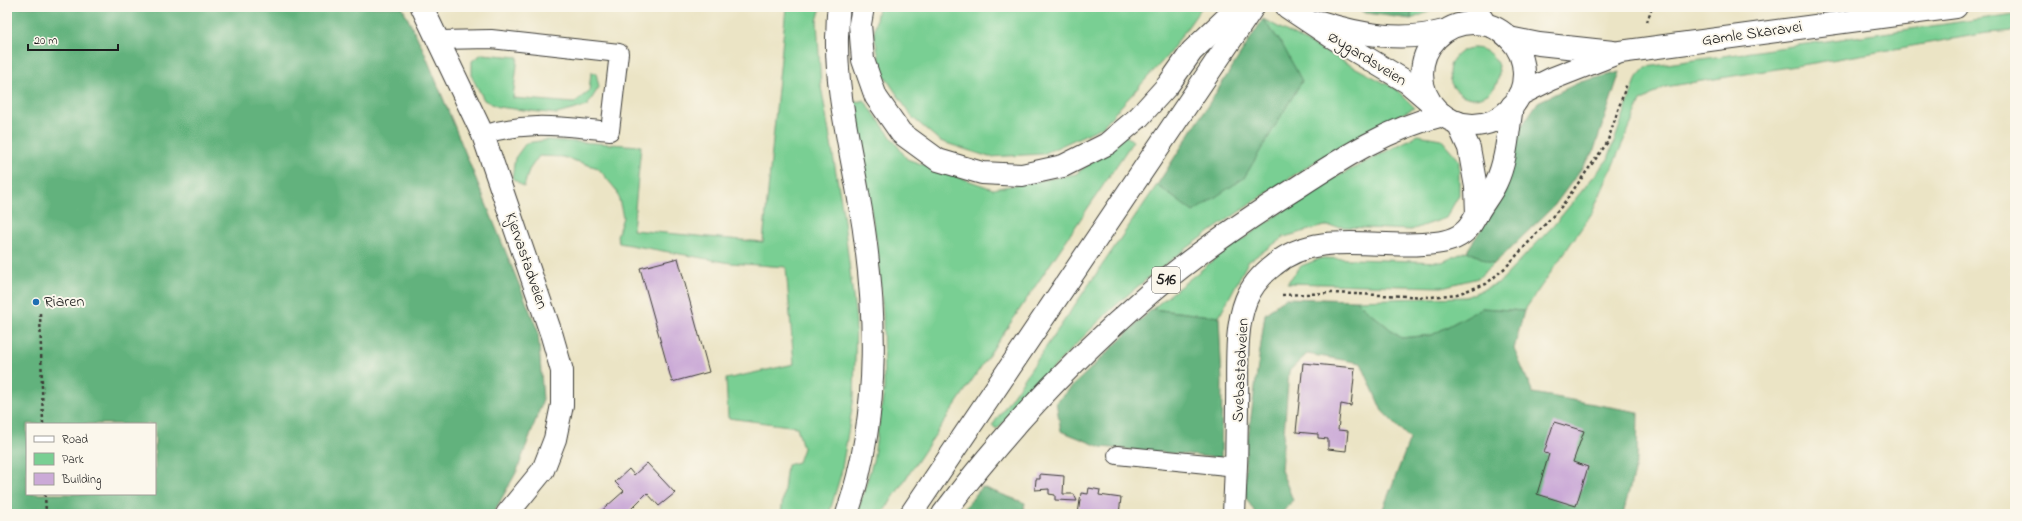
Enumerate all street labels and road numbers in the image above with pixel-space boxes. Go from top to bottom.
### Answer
street label: Gamle Skaravei [1700,15,1804,53]
street label: Øygardsveien [1323,25,1411,93]
street label: Kjervastadveien [498,209,554,313]
road number: 516 [1152,267,1180,293]
street label: Svebastadveien [1226,317,1256,423]

